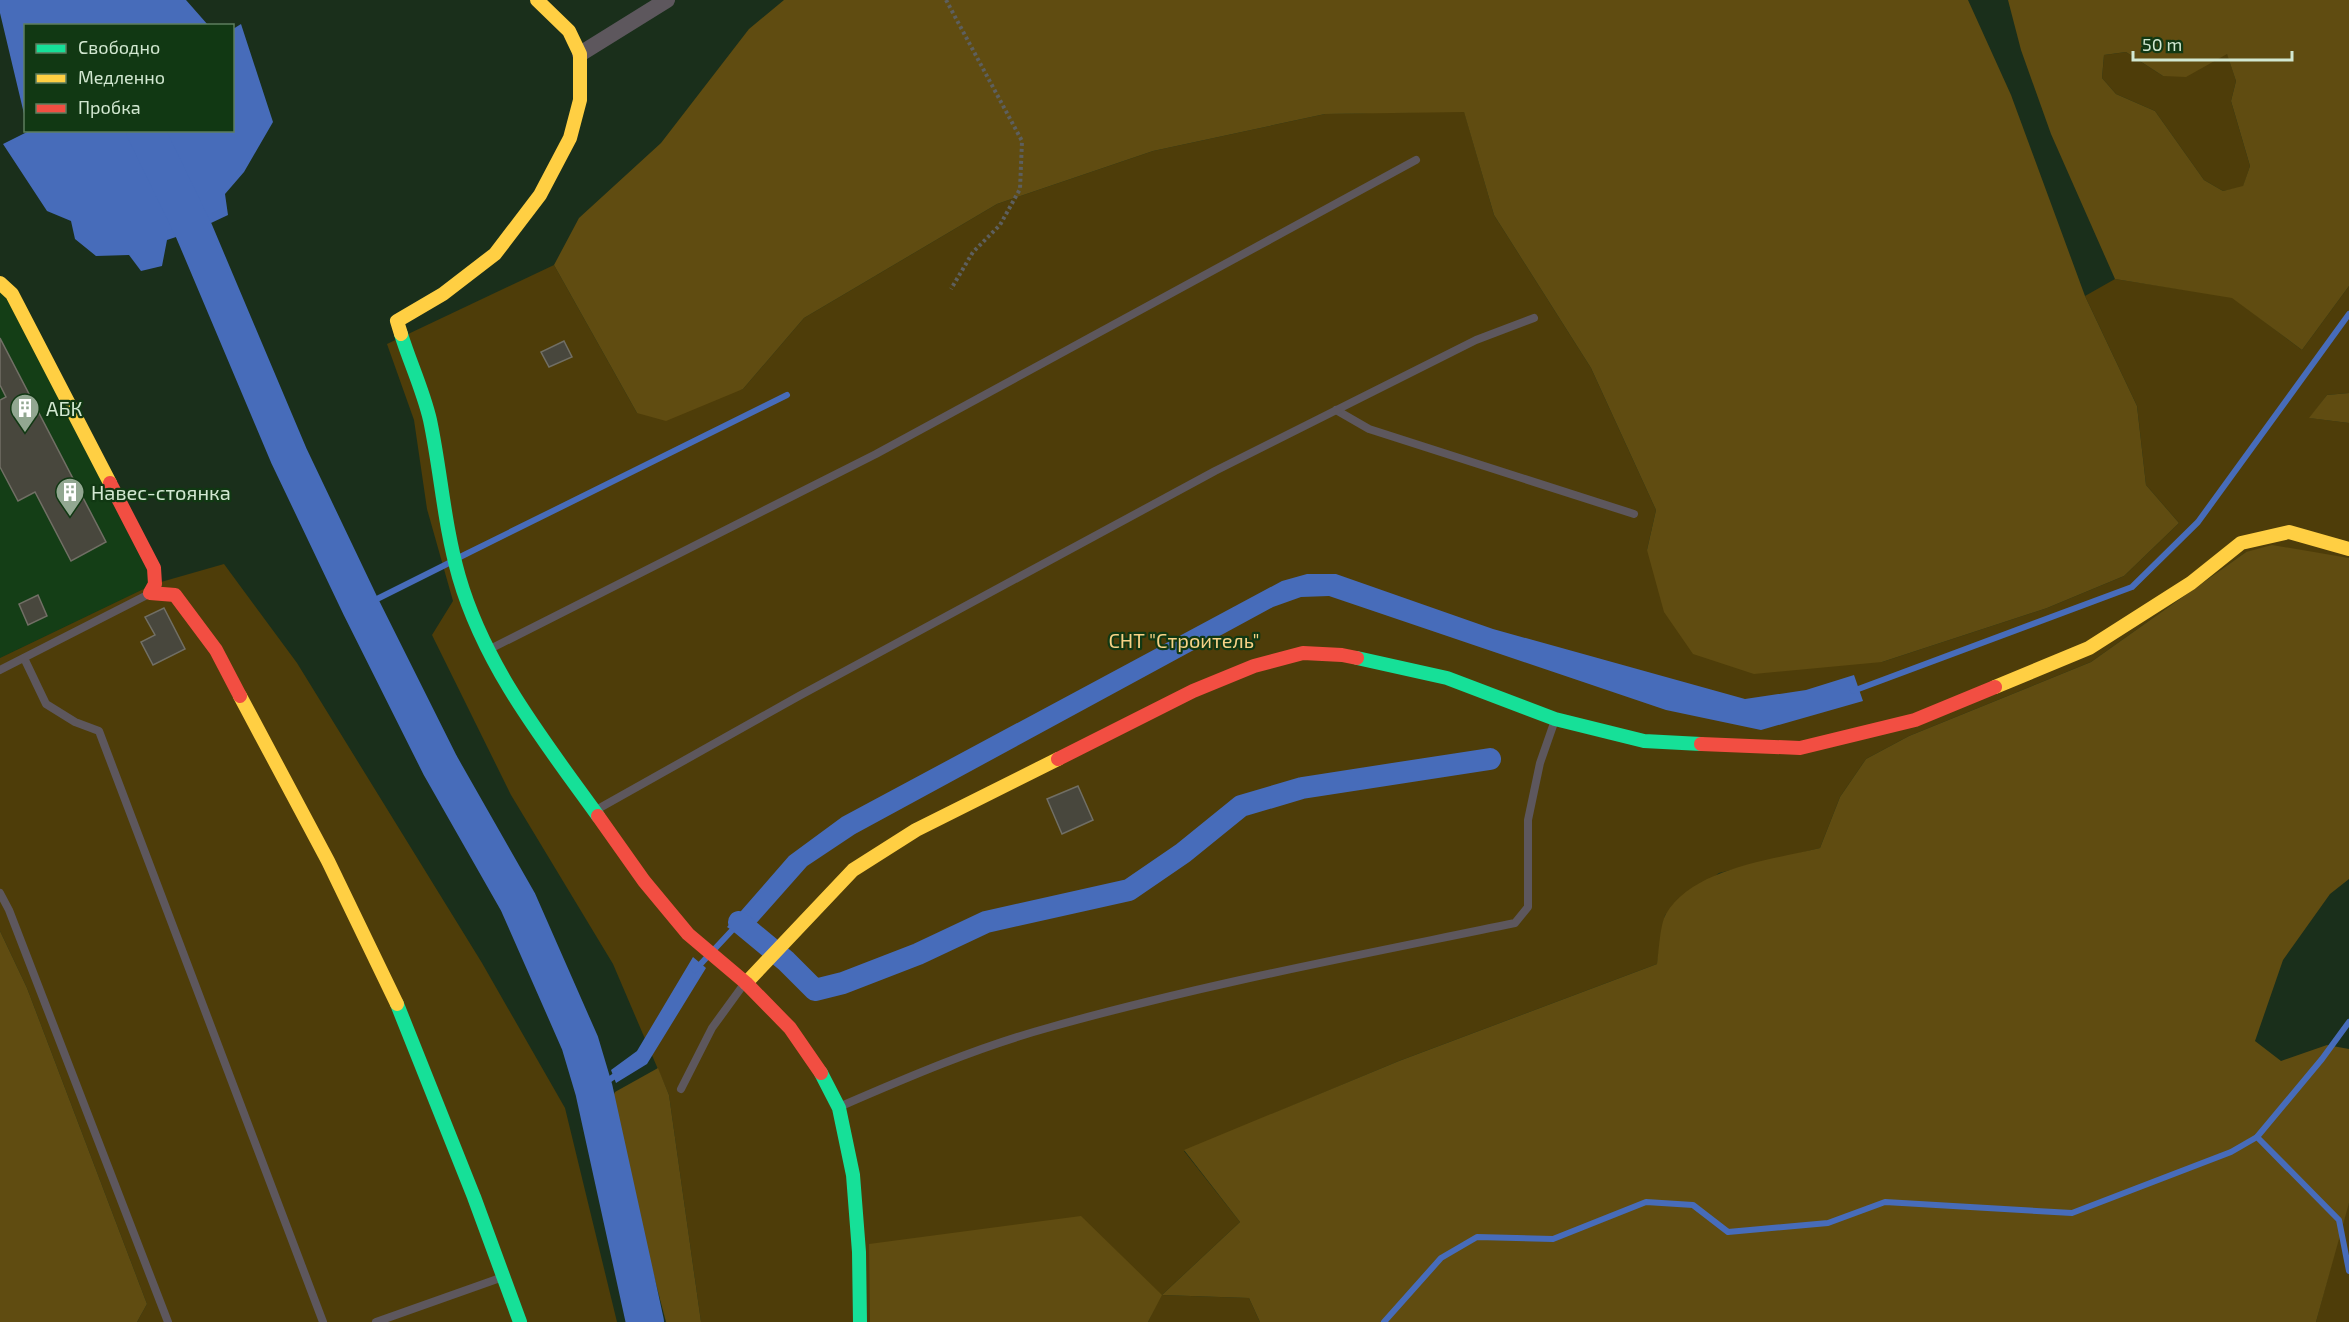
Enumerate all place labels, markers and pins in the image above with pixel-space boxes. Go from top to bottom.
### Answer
building icon: АБК [9,392,41,434]
place label: АБК [46,396,82,420]
building icon: Навес-стоянка [54,476,86,518]
place label: Навес-стоянка [91,480,231,504]

